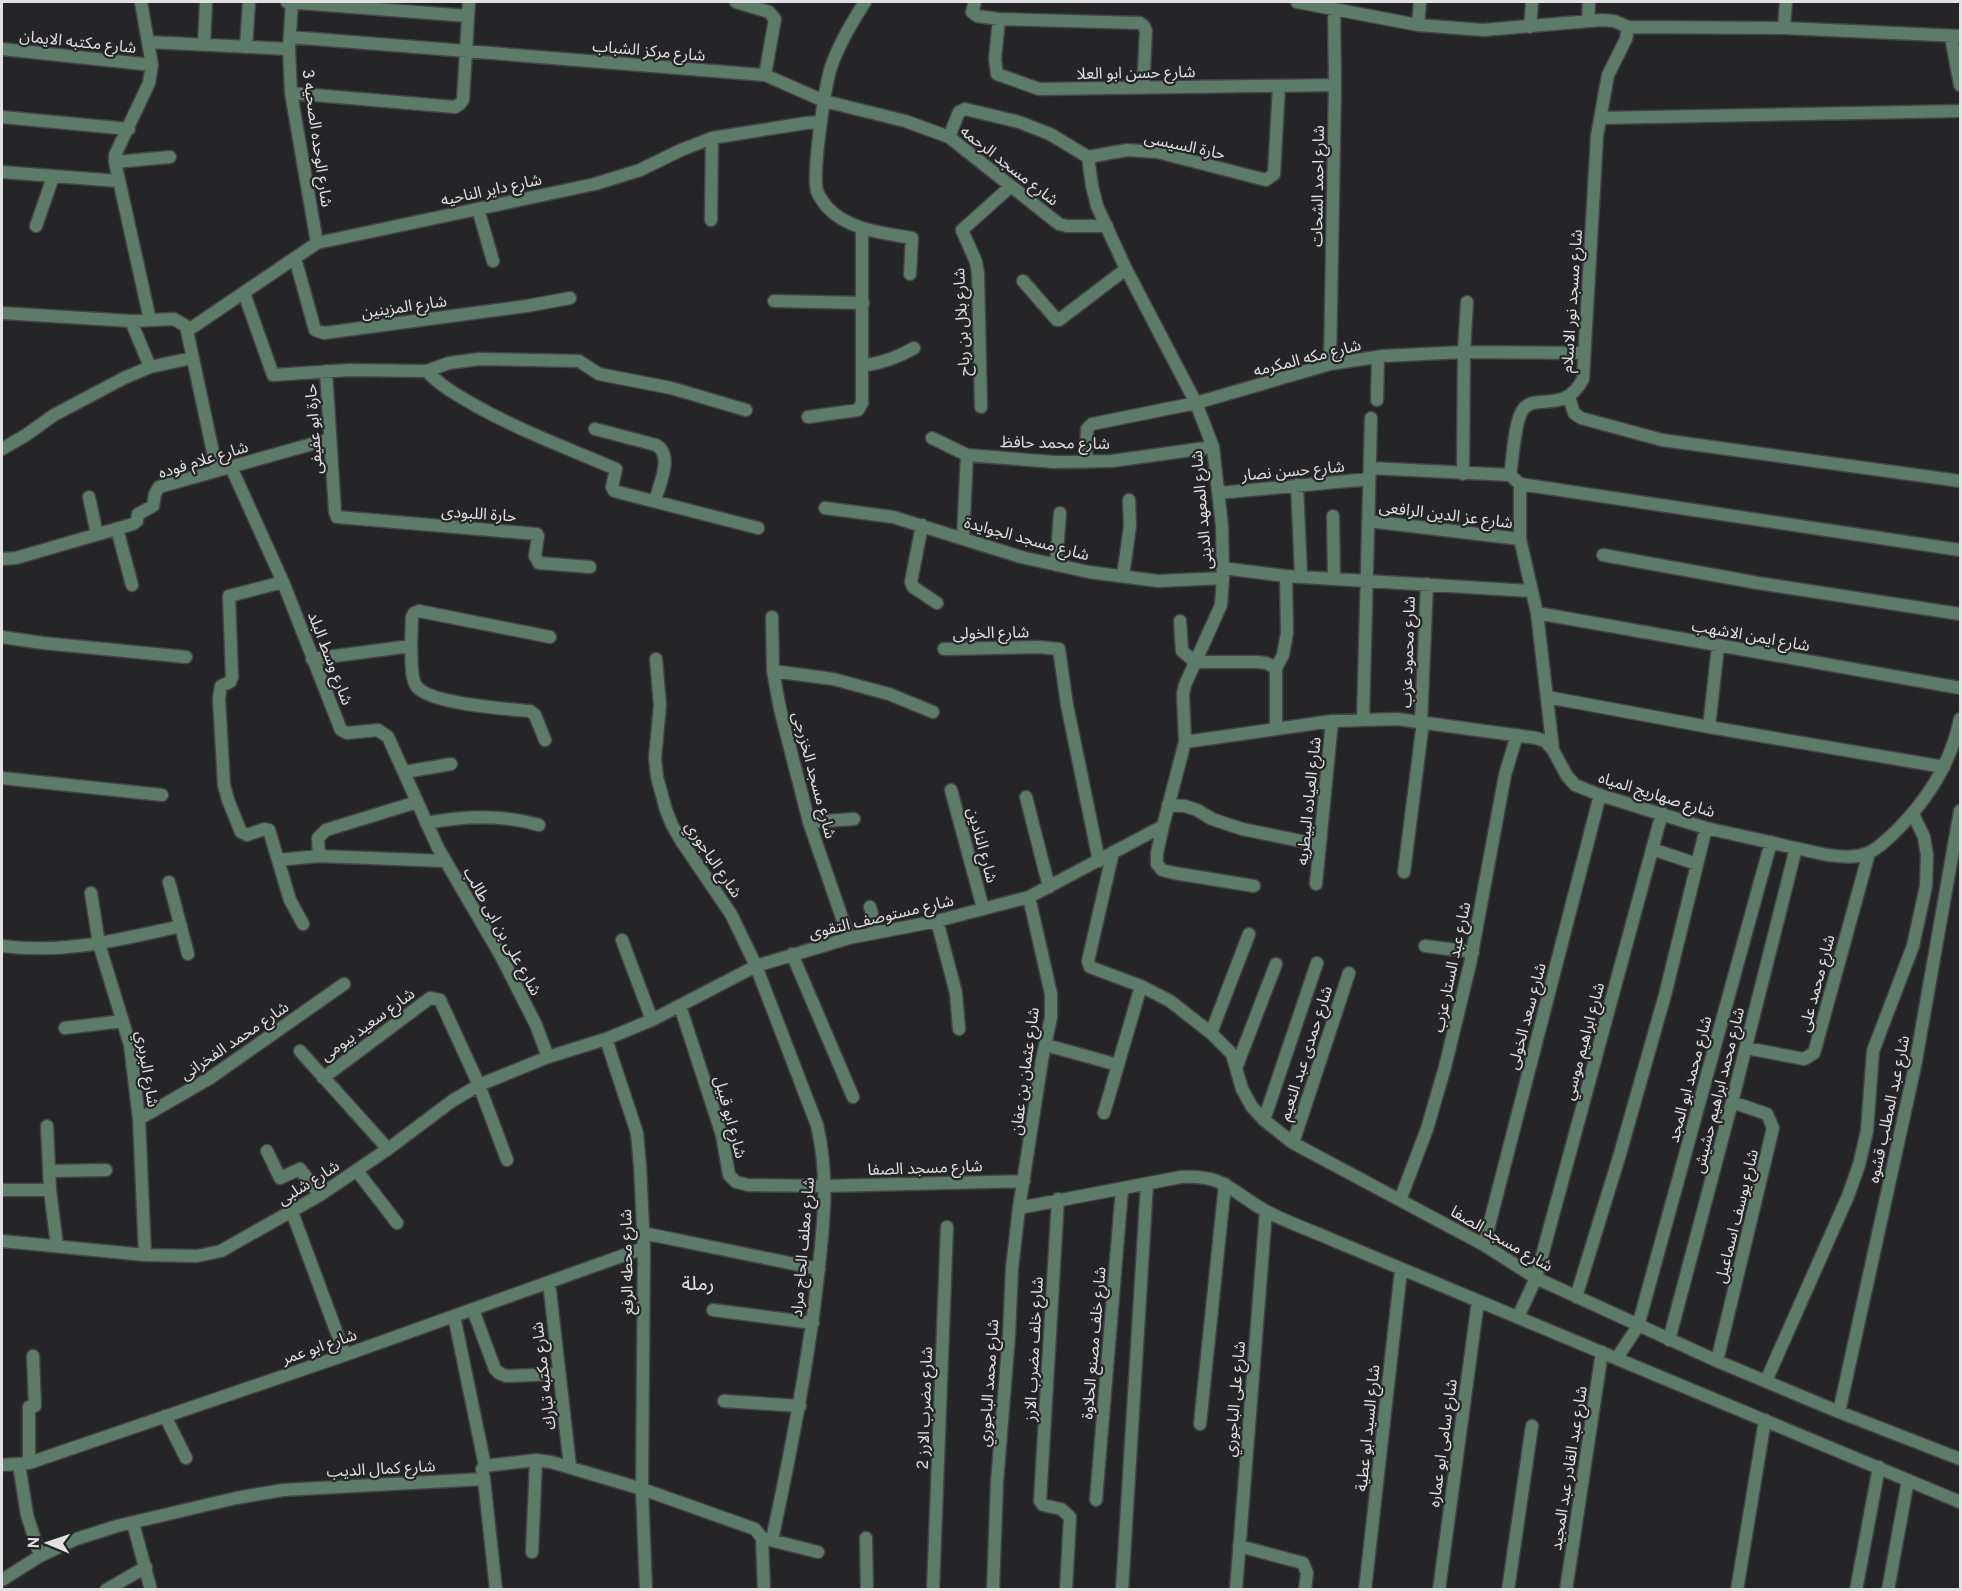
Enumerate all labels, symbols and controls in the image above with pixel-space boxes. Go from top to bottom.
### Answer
street label: شارع مكتبه الايمان [18,27,137,60]
street label: شارع مركز الشباب [591,37,706,68]
street label: شارع حسن ابو العلا [1077,63,1196,86]
street label: شارع الوحده الصحيه 3 [295,68,336,209]
street label: شارع مسجد الرحمه [955,122,1062,212]
street label: شارع احمد الشحات [1308,125,1331,247]
street label: حارة السيسى [1142,129,1227,165]
street label: شارع داير الناحيه [439,171,544,212]
street label: شارع مسجد نور الاسلام [1558,229,1589,374]
street label: شارع بلال بن رباح [950,267,977,376]
street label: شارع المزينين [360,292,448,325]
street label: شارع مكه المكرمه [1252,336,1364,383]
street label: حارة ابو عفيفى [302,383,328,475]
street label: شارع محمد حافظ [1000,433,1110,456]
street label: شارع علام فوده [156,438,251,485]
street label: شارع المعهد الدينى [1188,449,1219,570]
street label: شارع حسن نصار [1240,458,1346,488]
street label: شارع عز الدين الرافعى [1378,498,1514,535]
street label: حارة اللبودى [441,502,517,528]
street label: شارع مسجد الجوايدة [961,514,1091,567]
street label: شارع محمود عزب [1397,596,1422,708]
street label: شارع وسط البلد [301,609,356,709]
street label: شارع ايمن الاشهب [1690,617,1811,658]
street label: شارع الخولى [953,623,1030,646]
street label: شارع مسجد الخزرجى [786,710,840,841]
street label: شارع العياده البيطريه [1293,736,1328,866]
street label: شارع صهاريج المياه [1595,769,1717,824]
street label: شارع النادين [960,806,1001,886]
street label: شارع الباجوري [679,818,745,903]
street label: شارع على بن ابى طالب [457,864,545,1000]
street label: شارع مستوصف التقوى [807,892,956,945]
street label: شارع عبد الستار عزب [1429,900,1478,1035]
street label: شارع محمد على [1795,933,1841,1035]
street label: شارع سعد الخولى [1504,961,1553,1072]
street label: شارع ابراهيم موسي [1560,980,1611,1103]
street label: شارع حمدى عبد النعيم [1276,984,1339,1124]
street label: شارع سعيد بيومى [317,985,420,1067]
street label: شارع محمد الفخرانى [177,998,294,1086]
street label: شارع عثمان بن عفان [1007,1006,1046,1137]
street label: شارع محمد ابراهيم حشيش [1690,1006,1751,1176]
street label: شارع محمد ابو المجد [1664,1014,1718,1145]
street label: شارع البربري [129,1030,162,1109]
street label: شارع عبد المطلب قشوه [1865,1034,1916,1185]
street label: شارع ابو قبيل [707,1074,750,1161]
street label: شارع يوسف اسماعيل [1712,1148,1765,1286]
street label: شارع شلبى [274,1157,344,1211]
street label: شارع مسجد الصفا [867,1157,983,1182]
street label: شارع معلف الحاج مراد [788,1176,821,1318]
street label: شارع مسجد الصفا [1446,1202,1556,1278]
street label: شارع محطه الرفع [617,1209,640,1315]
street label: شارع خلف مصنع الحلاوة [1078,1266,1113,1420]
district label: رملة [682,1272,714,1298]
street label: شارع خلف مضرب الارز [1021,1276,1050,1423]
street label: شارع محمد الباجوري [976,1319,1005,1448]
street label: شارع مكتبه تبارك [528,1320,563,1431]
street label: شارع ابو عمر [279,1326,360,1371]
street label: شارع على الباجوري [1221,1340,1252,1458]
street label: شارع مضرب الارز 2 [914,1346,939,1470]
street label: شارع السيد ابو عطية [1352,1364,1387,1493]
street label: شارع سامى ابو عماره [1425,1378,1464,1509]
street label: شارع عبد القادر عبد المجيد [1547,1385,1594,1552]
street label: شارع كمال الديب [326,1457,436,1484]
north arrow [18,1513,78,1573]
text: N [25,1536,45,1549]

